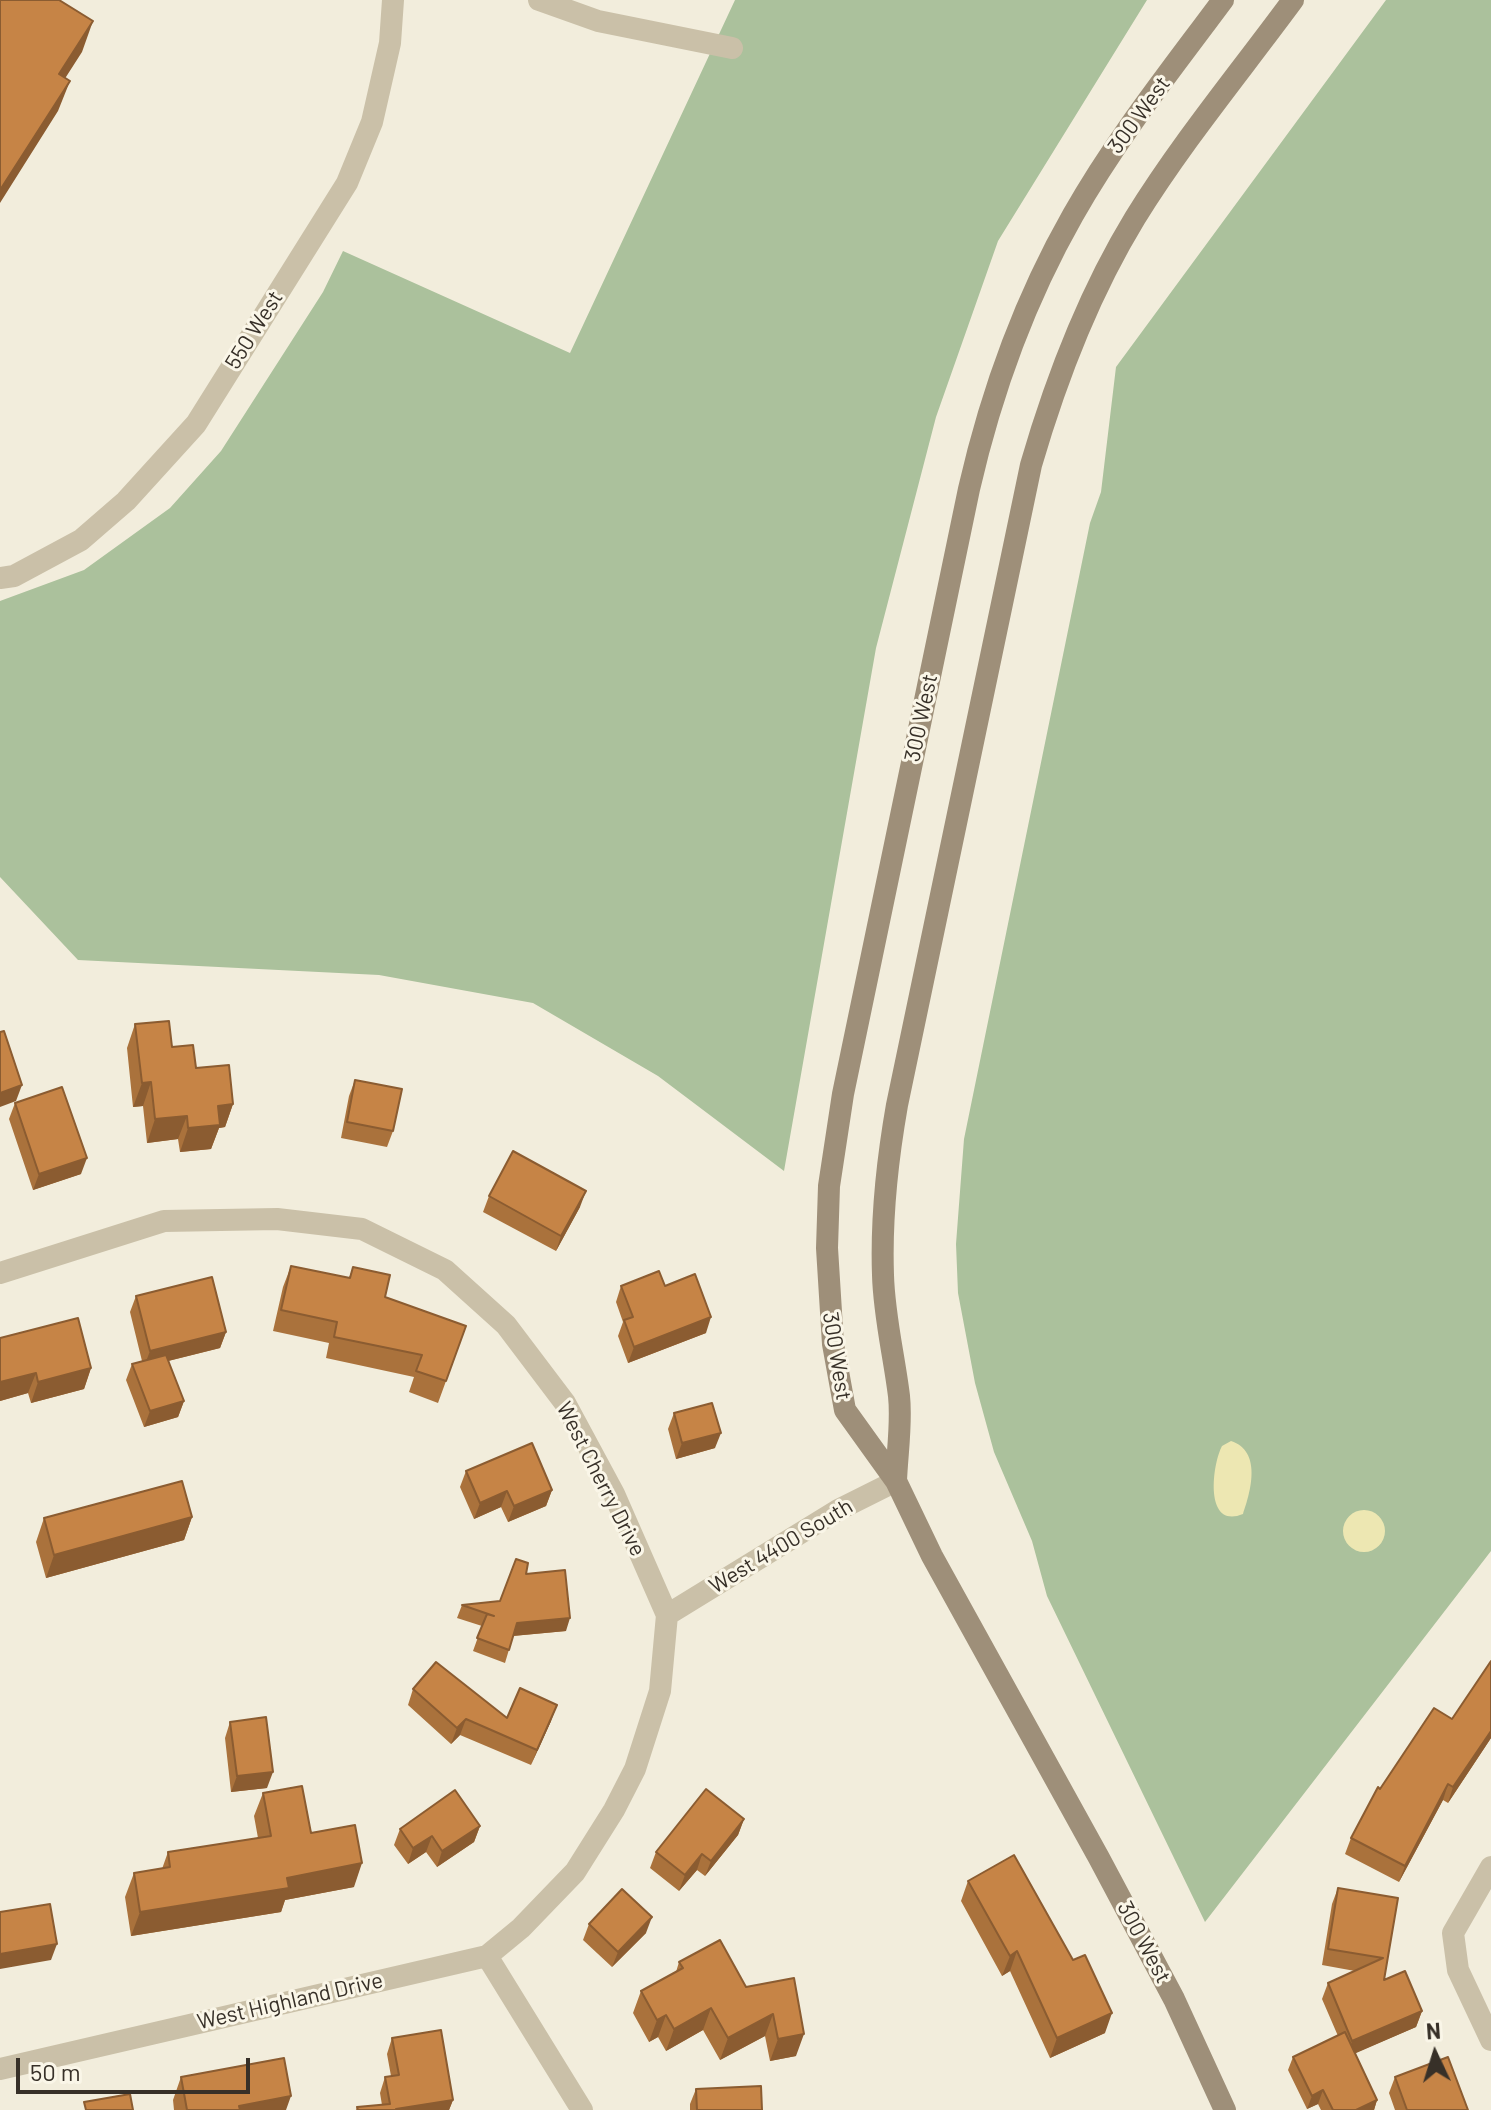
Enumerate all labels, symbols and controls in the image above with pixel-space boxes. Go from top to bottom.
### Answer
street label: 300 West [1102,71,1176,159]
street label: 550 West [220,286,288,374]
street label: 300 West [899,672,943,764]
street label: 300 West [817,1310,857,1402]
street label: West Cherry Drive [551,1397,651,1561]
street label: West 4400 South [704,1493,858,1599]
street label: 300 West [1111,1897,1177,1987]
street label: West Highland Drive [195,1967,385,2035]
north arrow [1395,2014,1475,2094]
text: N [1425,2017,1442,2044]
scale bar [20,2042,254,2092]
text: 50 m [30,2057,81,2086]

